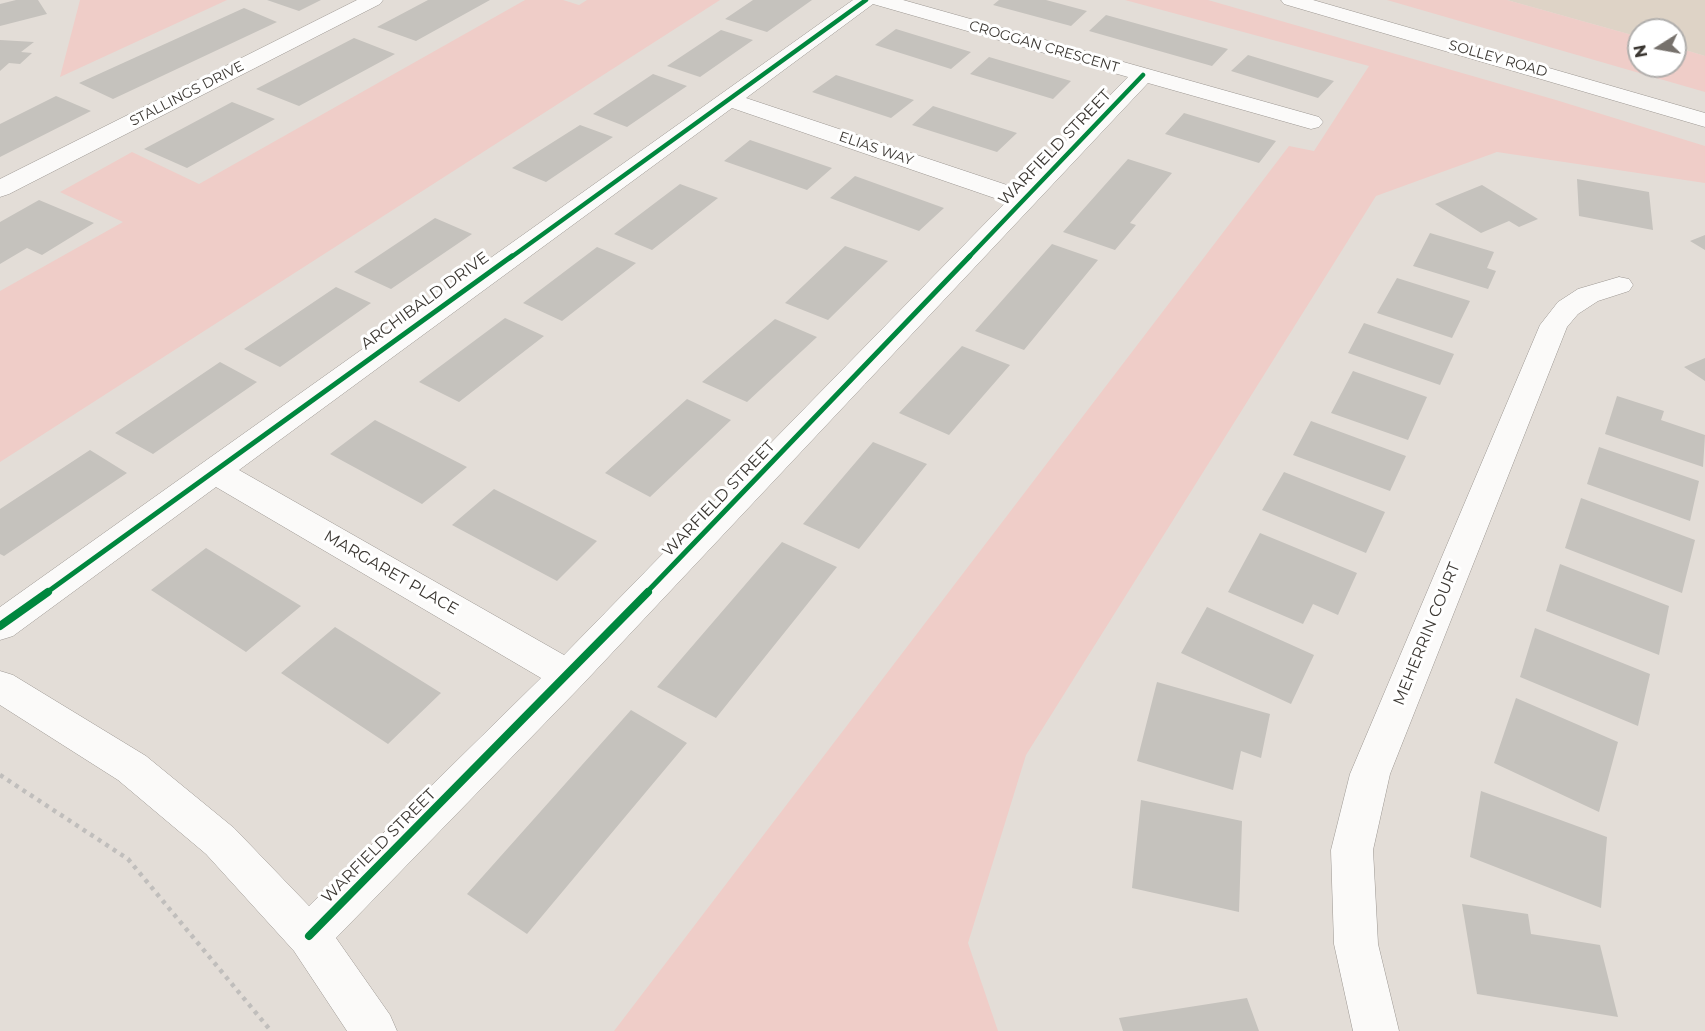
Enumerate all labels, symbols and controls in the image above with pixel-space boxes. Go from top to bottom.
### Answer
street label: CROGGAN CRESCENT [967,18,1121,76]
north arrow [1627,18,1687,78]
street label: SOLLEY ROAD [1447,37,1549,81]
text: N [1630,43,1651,59]
street label: STALLINGS DRIVE [127,58,247,130]
street label: WARFIELD STREET [995,86,1115,210]
street label: ELIAS WAY [837,128,915,170]
street label: ARCHIBALD DRIVE [357,248,493,354]
street label: WARFIELD STREET [659,437,779,561]
street label: MARGARET PLACE [320,527,462,619]
street label: MEHERRIN COURT [1390,560,1464,708]
street label: WARFIELD STREET [318,785,440,907]

